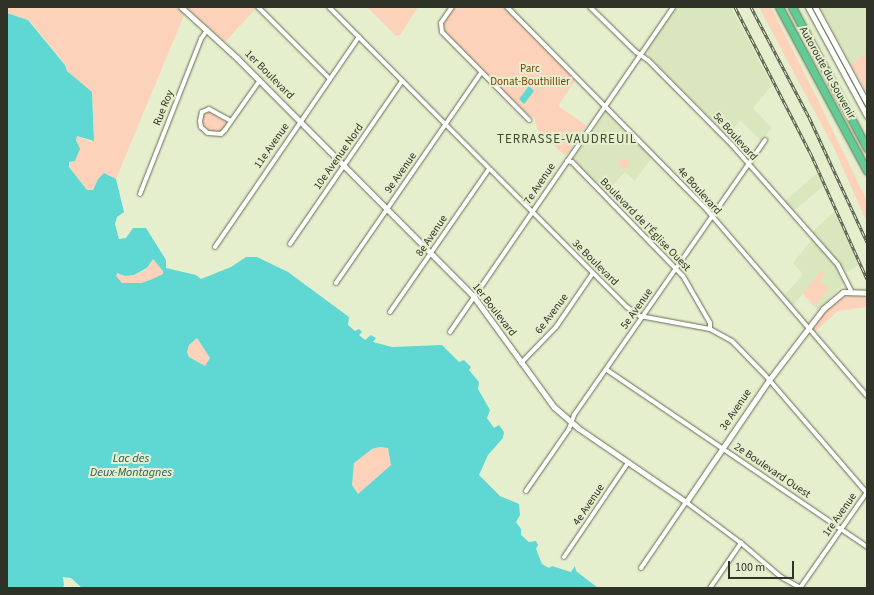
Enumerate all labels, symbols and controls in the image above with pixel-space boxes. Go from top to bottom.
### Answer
street label: Autoroute du Souvenir [796,25,858,121]
street label: 1er Boulevard [242,48,296,102]
park label: Parc Donat-Bouthillier [490,63,570,89]
street label: Rue Roy [151,88,177,128]
street label: 5e Boulevard [710,110,760,164]
street label: 11e Avenue [252,121,292,171]
street label: 10e Avenue Nord [311,121,367,193]
district label: TERRASSE-VAUDREUIL [497,131,637,147]
street label: 9e Avenue [382,150,420,196]
street label: 7e Avenue [521,161,559,207]
street label: 4e Boulevard [674,164,724,218]
street label: Boulevard de l'Église Ouest [597,176,693,274]
street label: 8e Avenue [413,213,451,259]
street label: 3e Boulevard [569,237,621,289]
street label: 1er Boulevard [469,281,519,339]
street label: 5e Avenue [618,286,656,332]
street label: 6e Avenue [533,291,571,337]
street label: 3e Avenue [717,387,755,433]
street label: 2e Boulevard Ouest [731,441,813,501]
water label: Lac des Deux-Montagnes [90,452,172,480]
street label: 4e Avenue [570,482,608,528]
street label: 1re Avenue [820,490,860,540]
scale bar [730,553,796,579]
text: 100 m [735,559,765,576]

